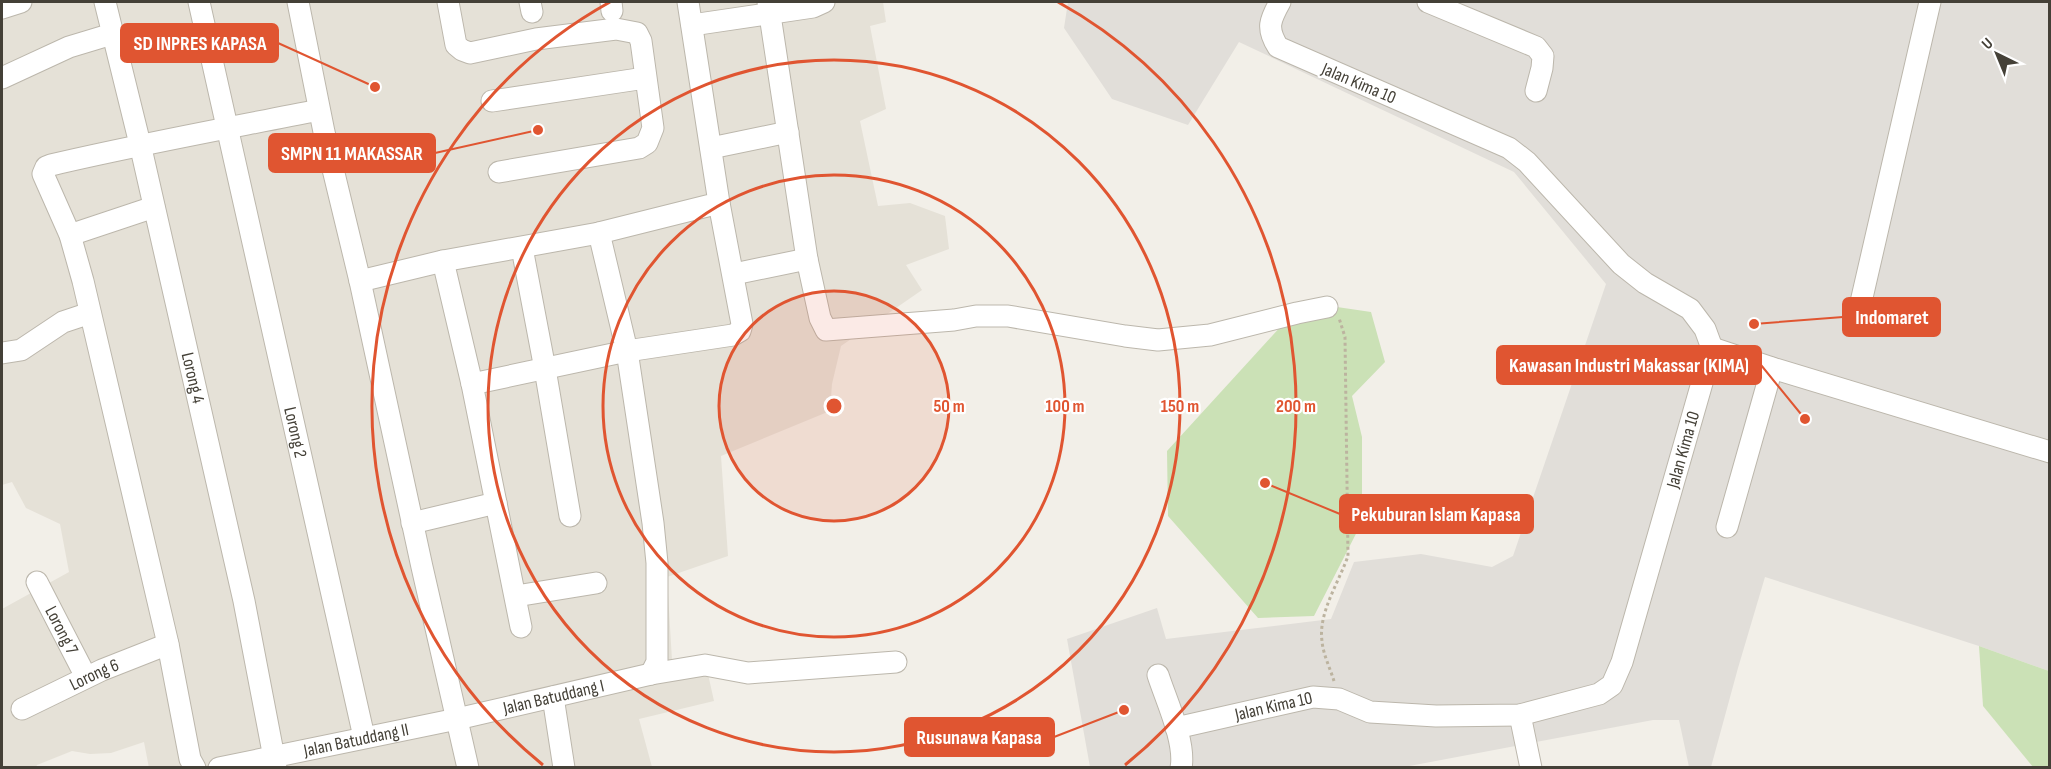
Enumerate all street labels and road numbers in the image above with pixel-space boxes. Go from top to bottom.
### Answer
street label: Jalan Kima 10 [1318,58,1399,108]
street label: Lorong 4 [177,350,209,406]
street label: Lorong 2 [279,405,311,460]
street label: Jalan Kima 10 [1662,409,1704,491]
street label: Lorong 7 [40,603,83,659]
street label: Lorong 6 [66,654,122,695]
street label: Jalan Batuddang I [500,675,606,719]
street label: Jalan Kima 10 [1232,687,1314,726]
street label: Jalan Batuddang II [301,719,411,761]

